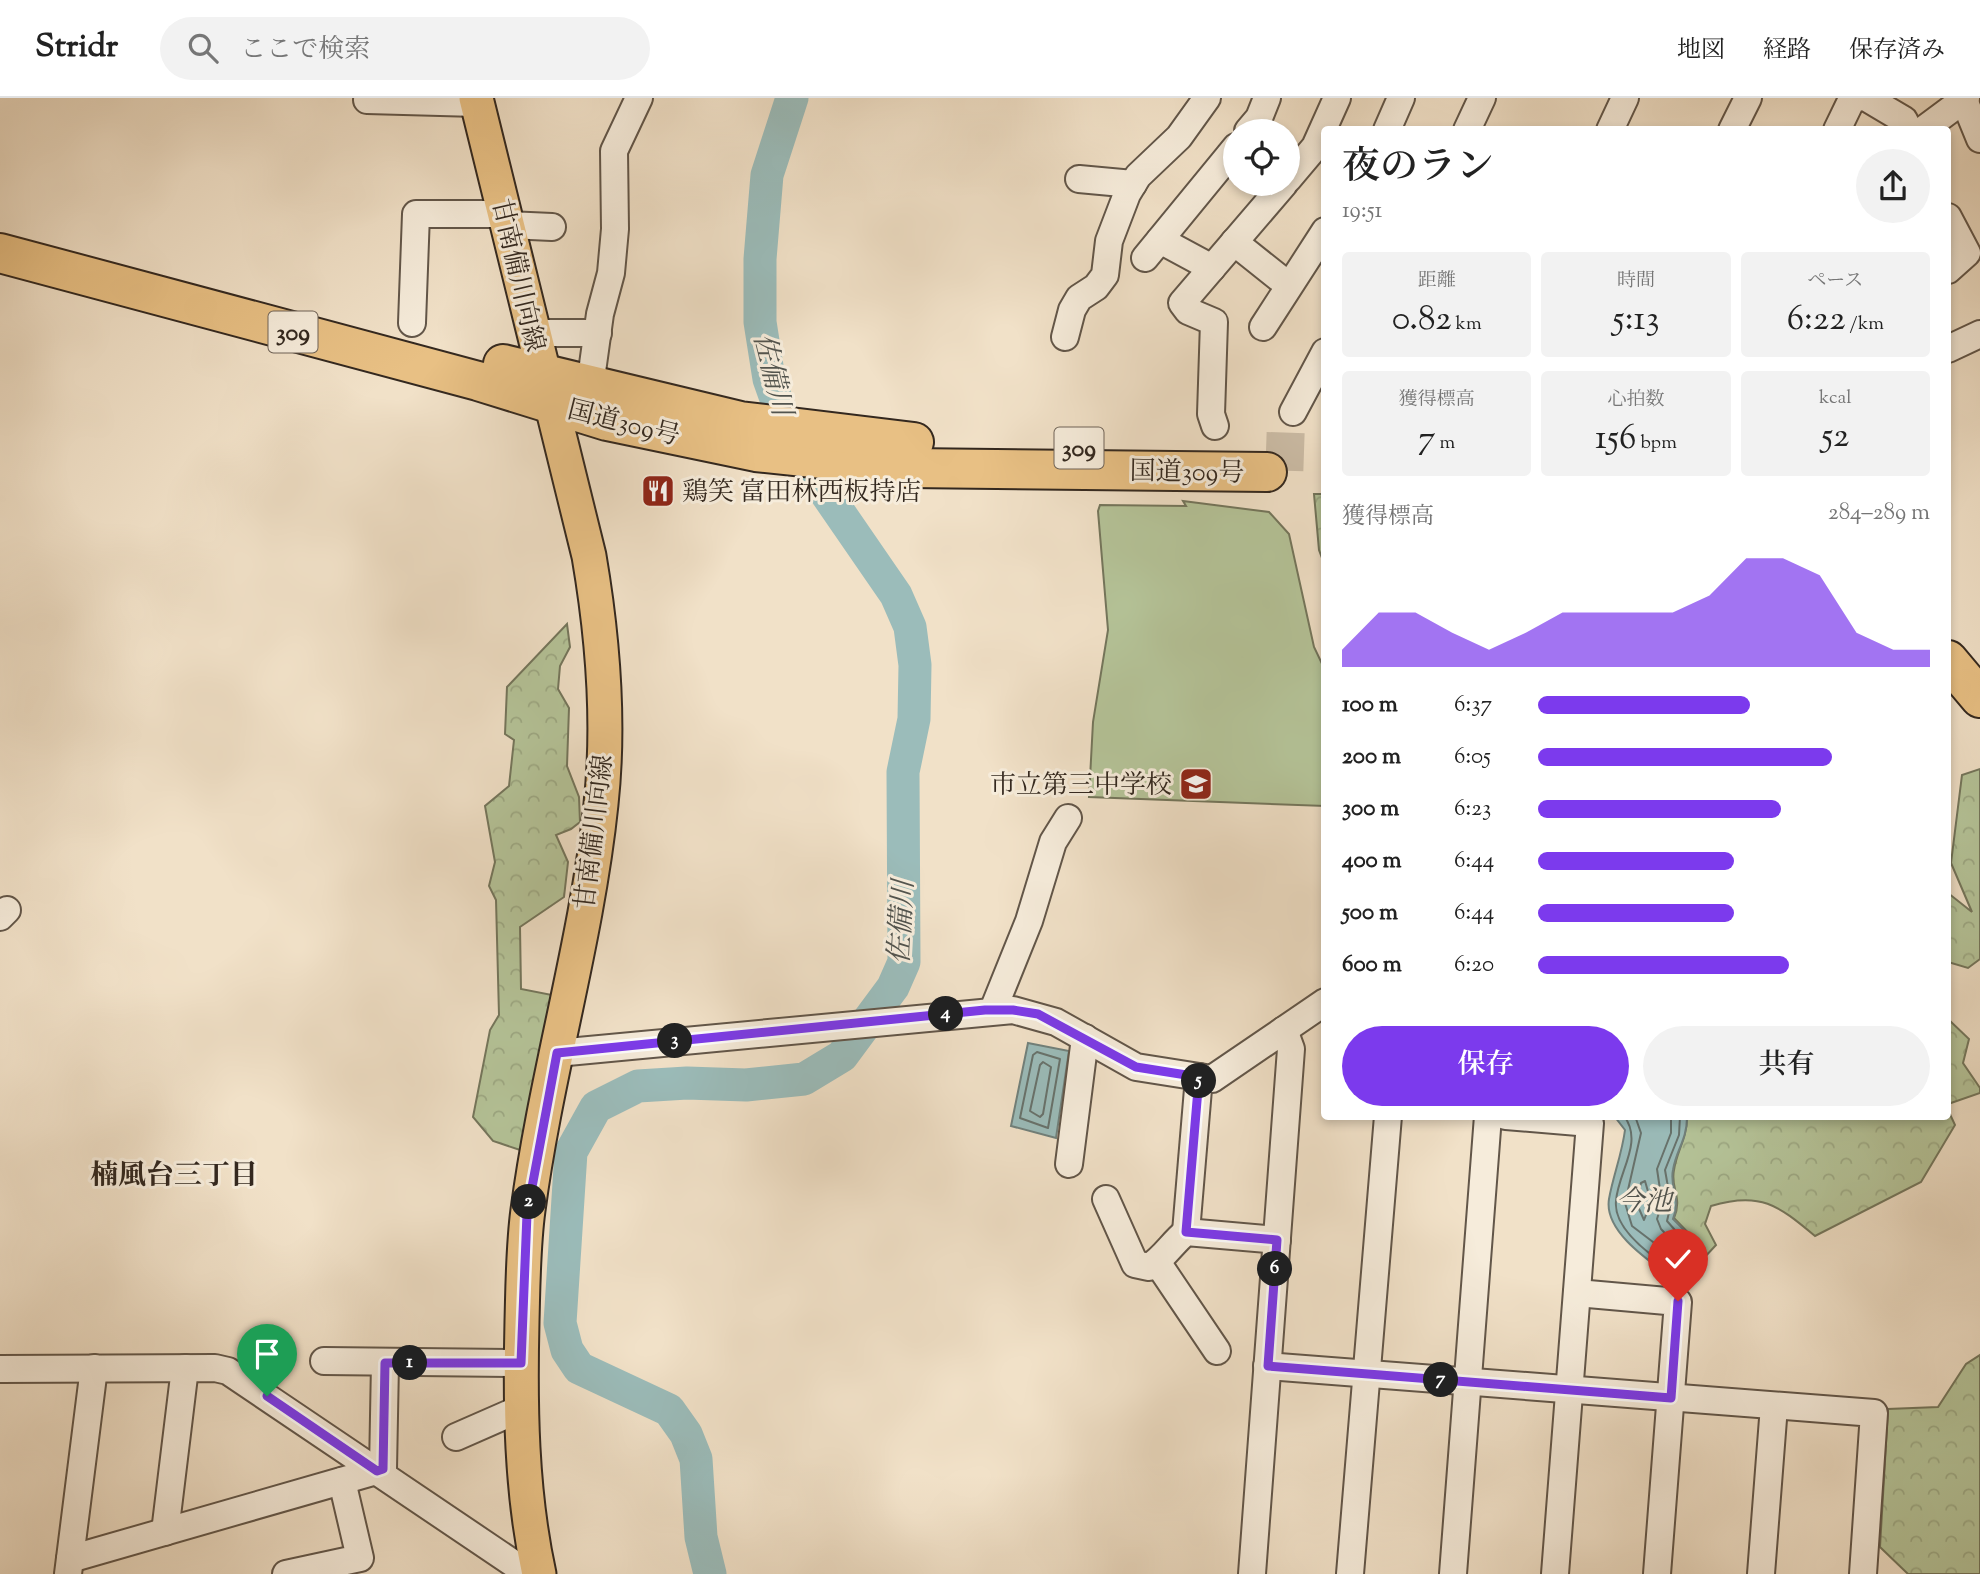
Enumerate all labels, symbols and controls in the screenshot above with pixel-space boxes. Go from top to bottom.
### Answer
search box [160,17,650,80]
text: Stridr [35,24,118,72]
icon: search [184,29,222,67]
text: ここで検索 [240,32,370,69]
text: 地図 [1677,34,1725,68]
text: 経路 [1763,34,1811,68]
text: 保存済み [1849,34,1945,68]
map controls [1223,119,1300,196]
button: locate [1223,119,1300,196]
text: 夜のラン [1342,142,1494,196]
button: share [1856,149,1930,223]
street label: 甘南備川向線 [481,195,552,356]
text: 19:51 [1342,195,1382,228]
text: 距離 [1418,268,1456,295]
text: 時間 [1617,268,1655,295]
text: ペース [1807,268,1863,295]
text: 0.82 [1392,295,1452,346]
text: 5:13 [1612,295,1660,346]
text: 6:22 [1787,295,1846,346]
text: km [1452,311,1482,338]
text: /km [1846,311,1884,338]
road number: 309 [268,312,318,353]
water label: 佐備川 [742,329,801,423]
text: kcal [1819,385,1852,412]
text: 獲得標高 [1399,387,1475,414]
text: 心拍数 [1607,387,1665,414]
street label: 国道309号 [563,393,684,456]
text: 52 [1821,412,1850,463]
text: 7 [1418,414,1436,465]
text: 156 [1595,414,1636,465]
road number: 309 [1054,428,1104,468]
text: m [1436,430,1455,457]
text: bpm [1636,430,1677,457]
street label: 国道309号 [1129,454,1245,493]
restaurant icon: 鶏笑 富田林西板持店 [639,472,677,510]
place label: 鶏笑 富田林西板持店 [682,475,922,512]
text: 284–289 m [1828,497,1930,530]
text: 獲得標高 [1342,501,1434,534]
text: 100 m [1342,689,1398,722]
text: 6:37 [1454,689,1492,722]
text: 200 m [1342,741,1401,774]
text: 6:05 [1454,741,1491,774]
street label: 甘南備川向線 [568,753,623,912]
school or university icon: 市立第三中学校 [1177,765,1215,803]
place label: 市立第三中学校 [990,768,1172,805]
text: 300 m [1342,793,1399,826]
text: 6:23 [1454,793,1491,826]
text: 400 m [1342,845,1402,878]
text: 6:44 [1454,845,1494,878]
water label: 佐備川 [881,876,925,965]
text: 500 m [1342,897,1398,930]
text: 6:44 [1454,897,1494,930]
text: 600 m [1342,949,1402,982]
text: 6:20 [1454,949,1494,982]
pin: 4 [928,996,964,1032]
text: 4 [941,1000,950,1027]
pin: 3 [658,1024,692,1058]
button: 保存 [1342,1026,1629,1106]
button: 共有 [1643,1026,1930,1106]
text: 3 [671,1027,678,1054]
pin: 5 [1182,1063,1216,1098]
text: 5 [1195,1067,1202,1094]
district label: 楠風台三丁目 [90,1157,258,1197]
water label: 今池 [1616,1183,1675,1223]
pin: 2 [512,1184,546,1220]
text: 2 [524,1188,533,1215]
pin [1648,1229,1708,1301]
icon: check [1659,1240,1697,1278]
pin: 6 [1258,1252,1292,1286]
text: 6 [1270,1255,1279,1282]
pin [237,1324,297,1396]
icon: arrive [248,1335,286,1373]
pin: 1 [392,1346,428,1380]
text: 1 [406,1349,413,1376]
pin: 7 [1424,1362,1458,1398]
text: 7 [1436,1366,1445,1393]

